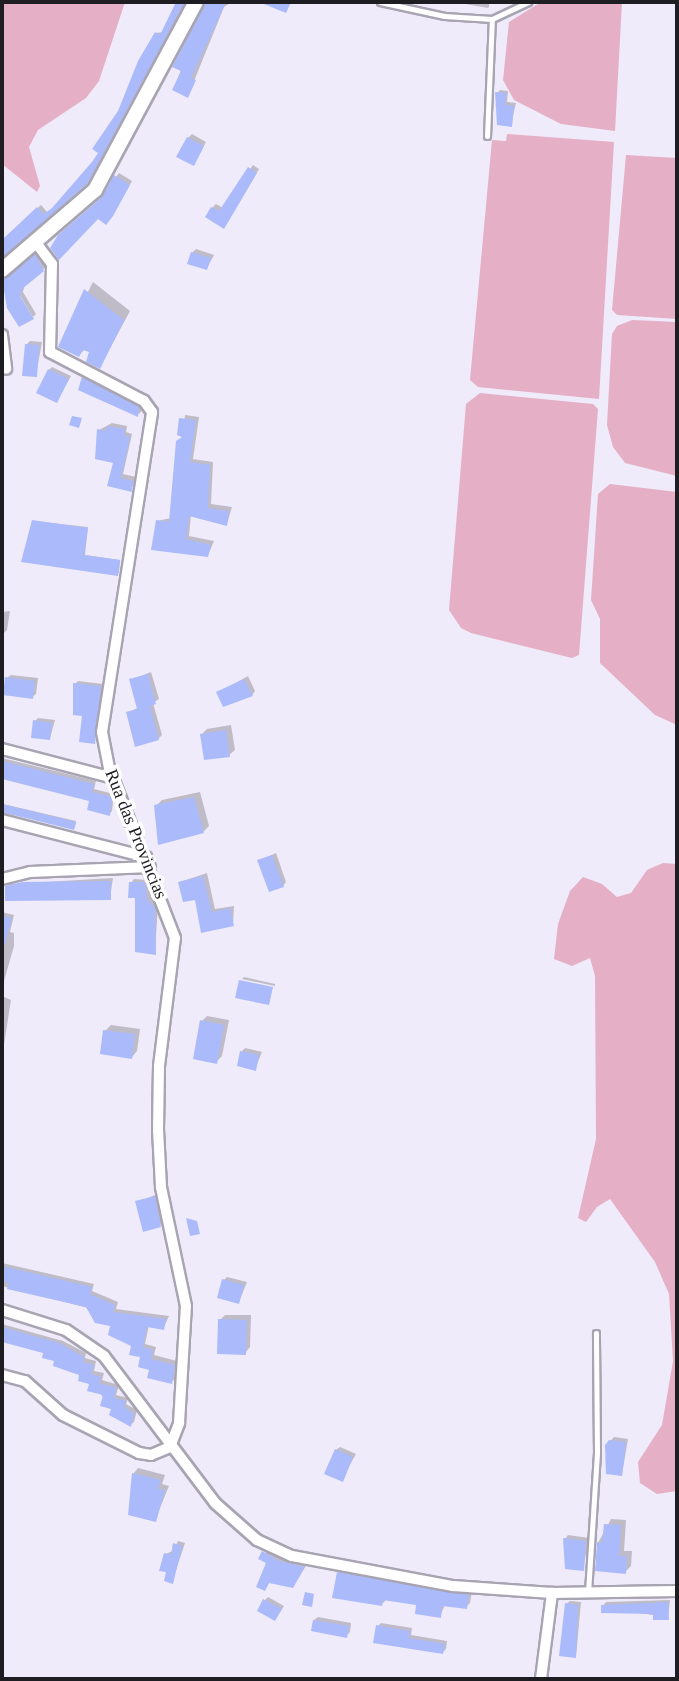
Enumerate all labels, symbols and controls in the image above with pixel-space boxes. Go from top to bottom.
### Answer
street label: Rua das Provincias [100,766,172,902]

